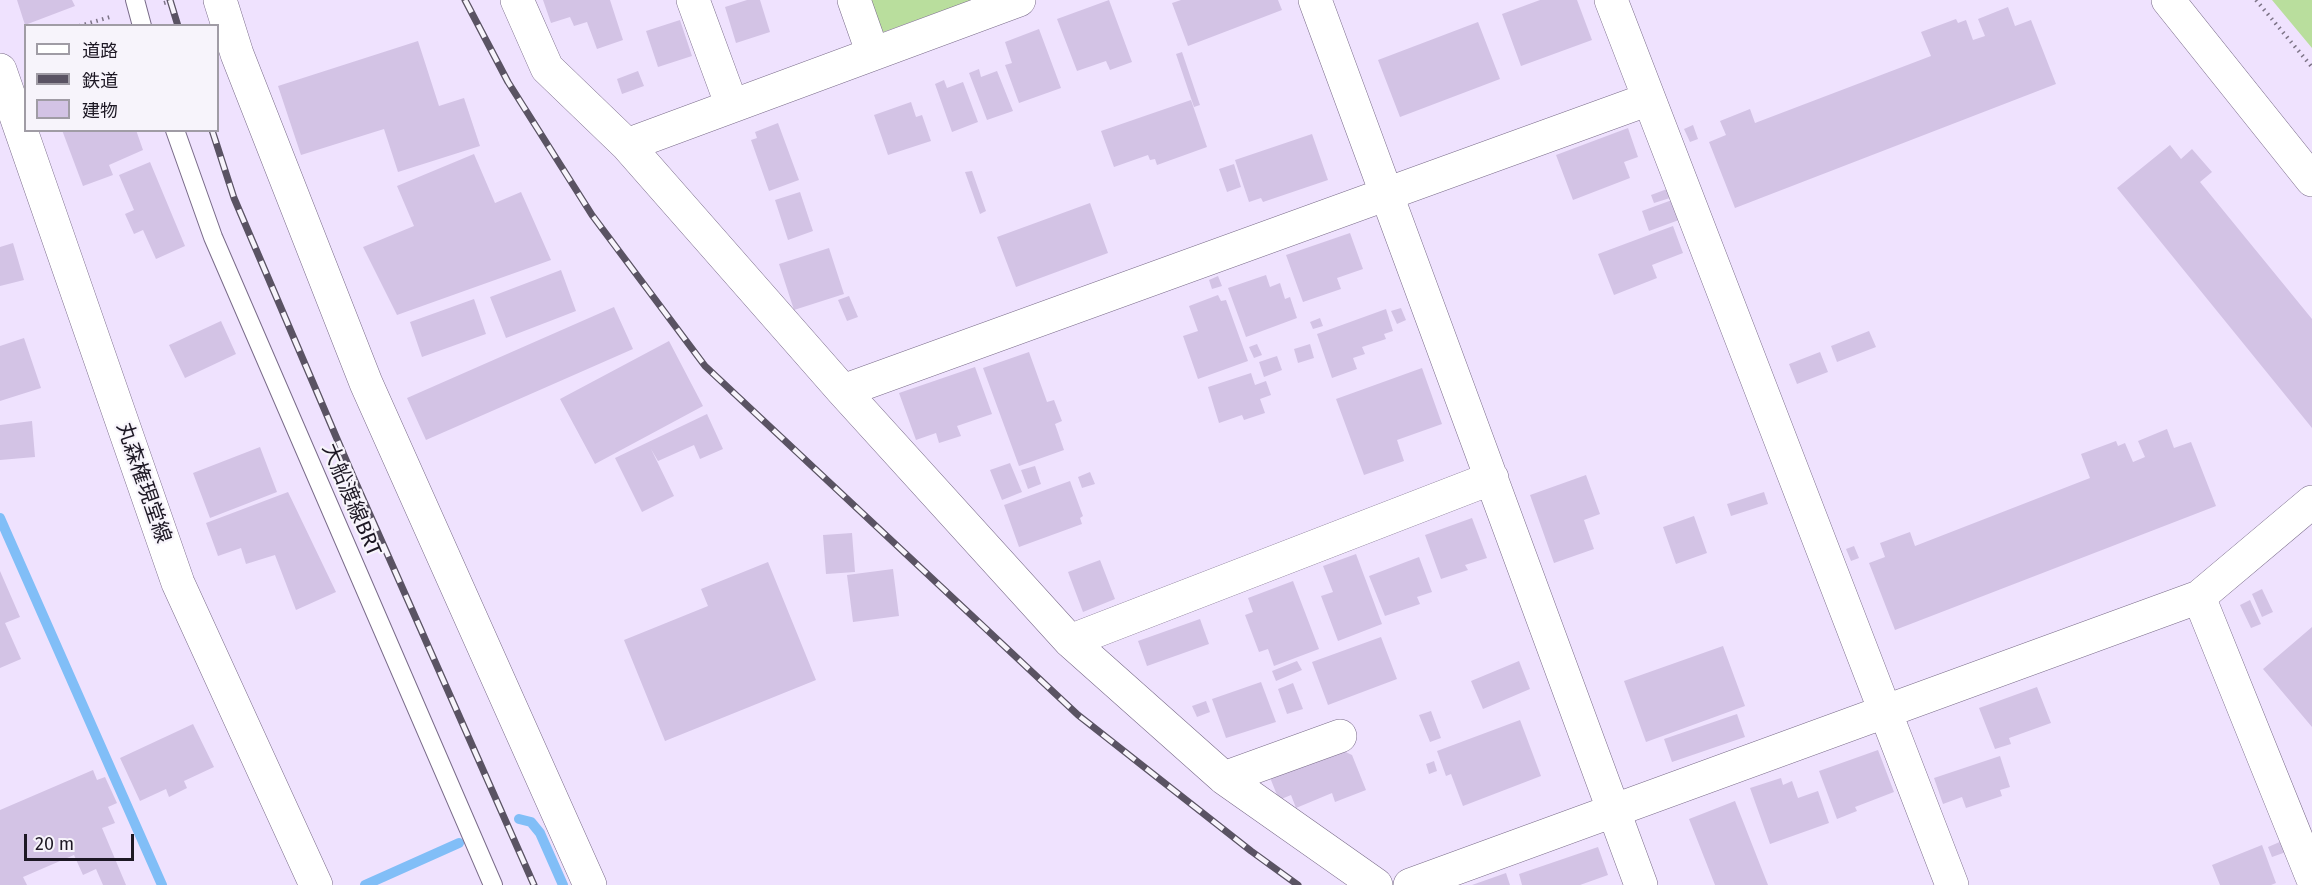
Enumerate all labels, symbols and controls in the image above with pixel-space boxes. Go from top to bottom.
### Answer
legend [24,24,219,132]
text: 道路 [82,40,118,62]
text: 鉄道 [82,70,118,92]
text: 建物 [82,100,118,122]
street label: 丸森権現堂線 [111,419,175,547]
street label: 大船渡線BRT [316,440,386,560]
scale bar [27,822,136,860]
text: 20 m [35,833,74,855]

